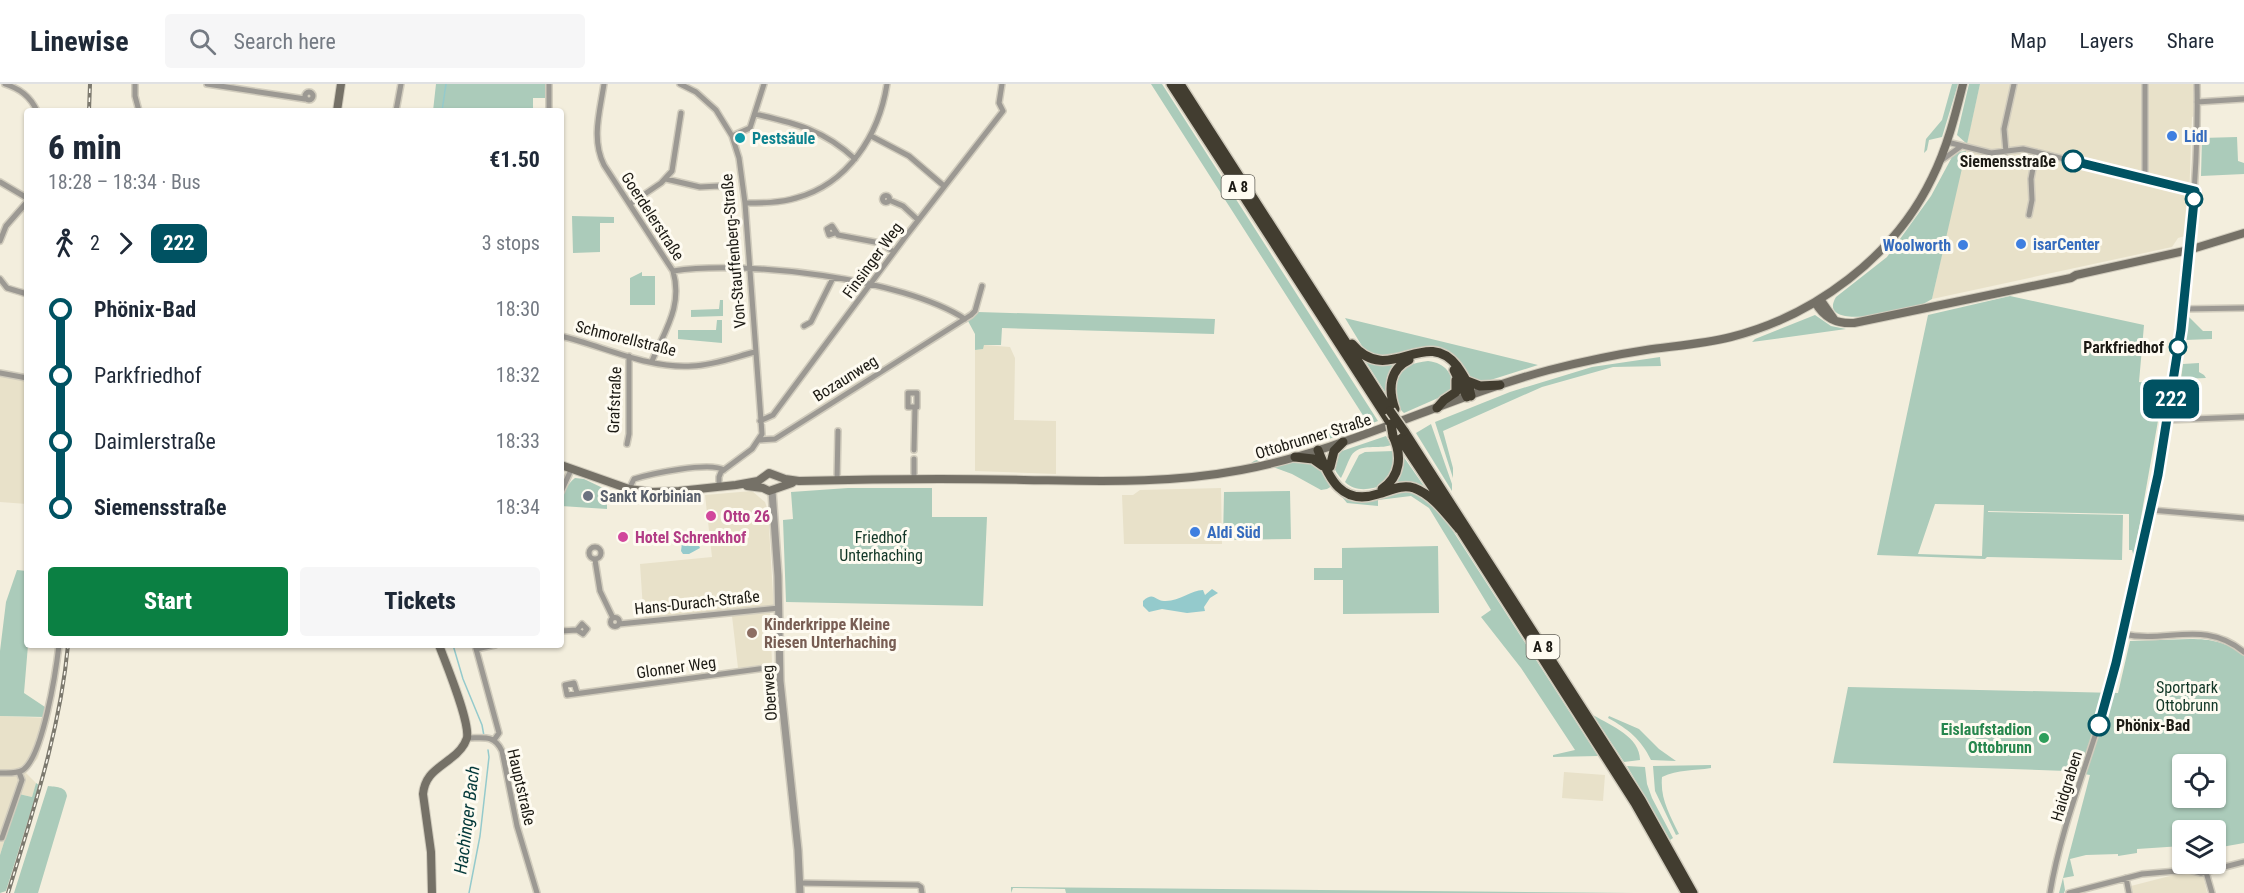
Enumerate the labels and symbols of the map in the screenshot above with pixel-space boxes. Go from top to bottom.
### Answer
place label: Lidl [2184,127,2208,146]
place label: Pestsäule [752,129,816,148]
marker: Lidl [2165,129,2179,143]
marker: Pestsäule [733,131,747,145]
marker: Siemensstraße [2062,150,2084,172]
place label: Siemensstraße [1960,152,2056,171]
street label: Goerdelerstraße [617,169,688,264]
street label: Von-Stauffenberg-Straße [717,173,750,329]
road number: A 8 [1222,175,1254,199]
unlabelled marker [2185,190,2203,208]
street label: Finsinger Weg [839,219,906,302]
place label: isarCenter [2033,235,2100,254]
place label: Woolworth [1883,236,1951,255]
marker: isarCenter [2014,237,2028,251]
marker: Woolworth [1956,238,1970,252]
street label: Schmorellstraße [574,317,678,360]
place label: Parkfriedhof [2083,338,2165,357]
marker: Parkfriedhof [2169,338,2187,356]
street label: Bozaunweg [809,351,881,406]
street label: Grafstraße [604,366,625,434]
line badge: 222 [2136,380,2206,418]
street label: Ottobrunner Straße [1253,410,1373,463]
place label: Sankt Korbinian [600,487,702,506]
marker: Sankt Korbinian [581,489,595,503]
place label: Otto 26 [723,507,770,526]
marker: Otto 26 [704,509,718,523]
place label: Aldi Süd [1207,523,1261,542]
marker: Aldi Süd [1188,525,1202,539]
place label: Hotel Schrenkhof [635,528,747,547]
park label: Friedhof Unterhaching [839,528,923,565]
marker: Hotel Schrenkhof [616,530,630,544]
street label: Hans-Durach-Straße [633,586,761,619]
place label: Kinderkrippe Kleine Riesen Unterhaching [764,615,897,652]
marker: Kinderkrippe Kleine Riesen Unterhaching [745,626,759,640]
road number: A 8 [1526,635,1560,659]
street label: Glonner Weg [635,653,717,682]
street label: Oberweg [758,664,781,721]
park label: Sportpark Ottobrunn [2156,678,2219,715]
marker: Phönix-Bad [2088,714,2110,736]
place label: Phönix-Bad [2116,716,2190,735]
place label: Eislaufstadion Ottobrunn [1941,720,2032,757]
marker: Eislaufstadion Ottobrunn [2037,731,2051,745]
street label: Hauptstraße [503,747,540,827]
street label: Haidgraben [2047,749,2086,824]
water label: Hachinger Bach [449,765,484,875]

